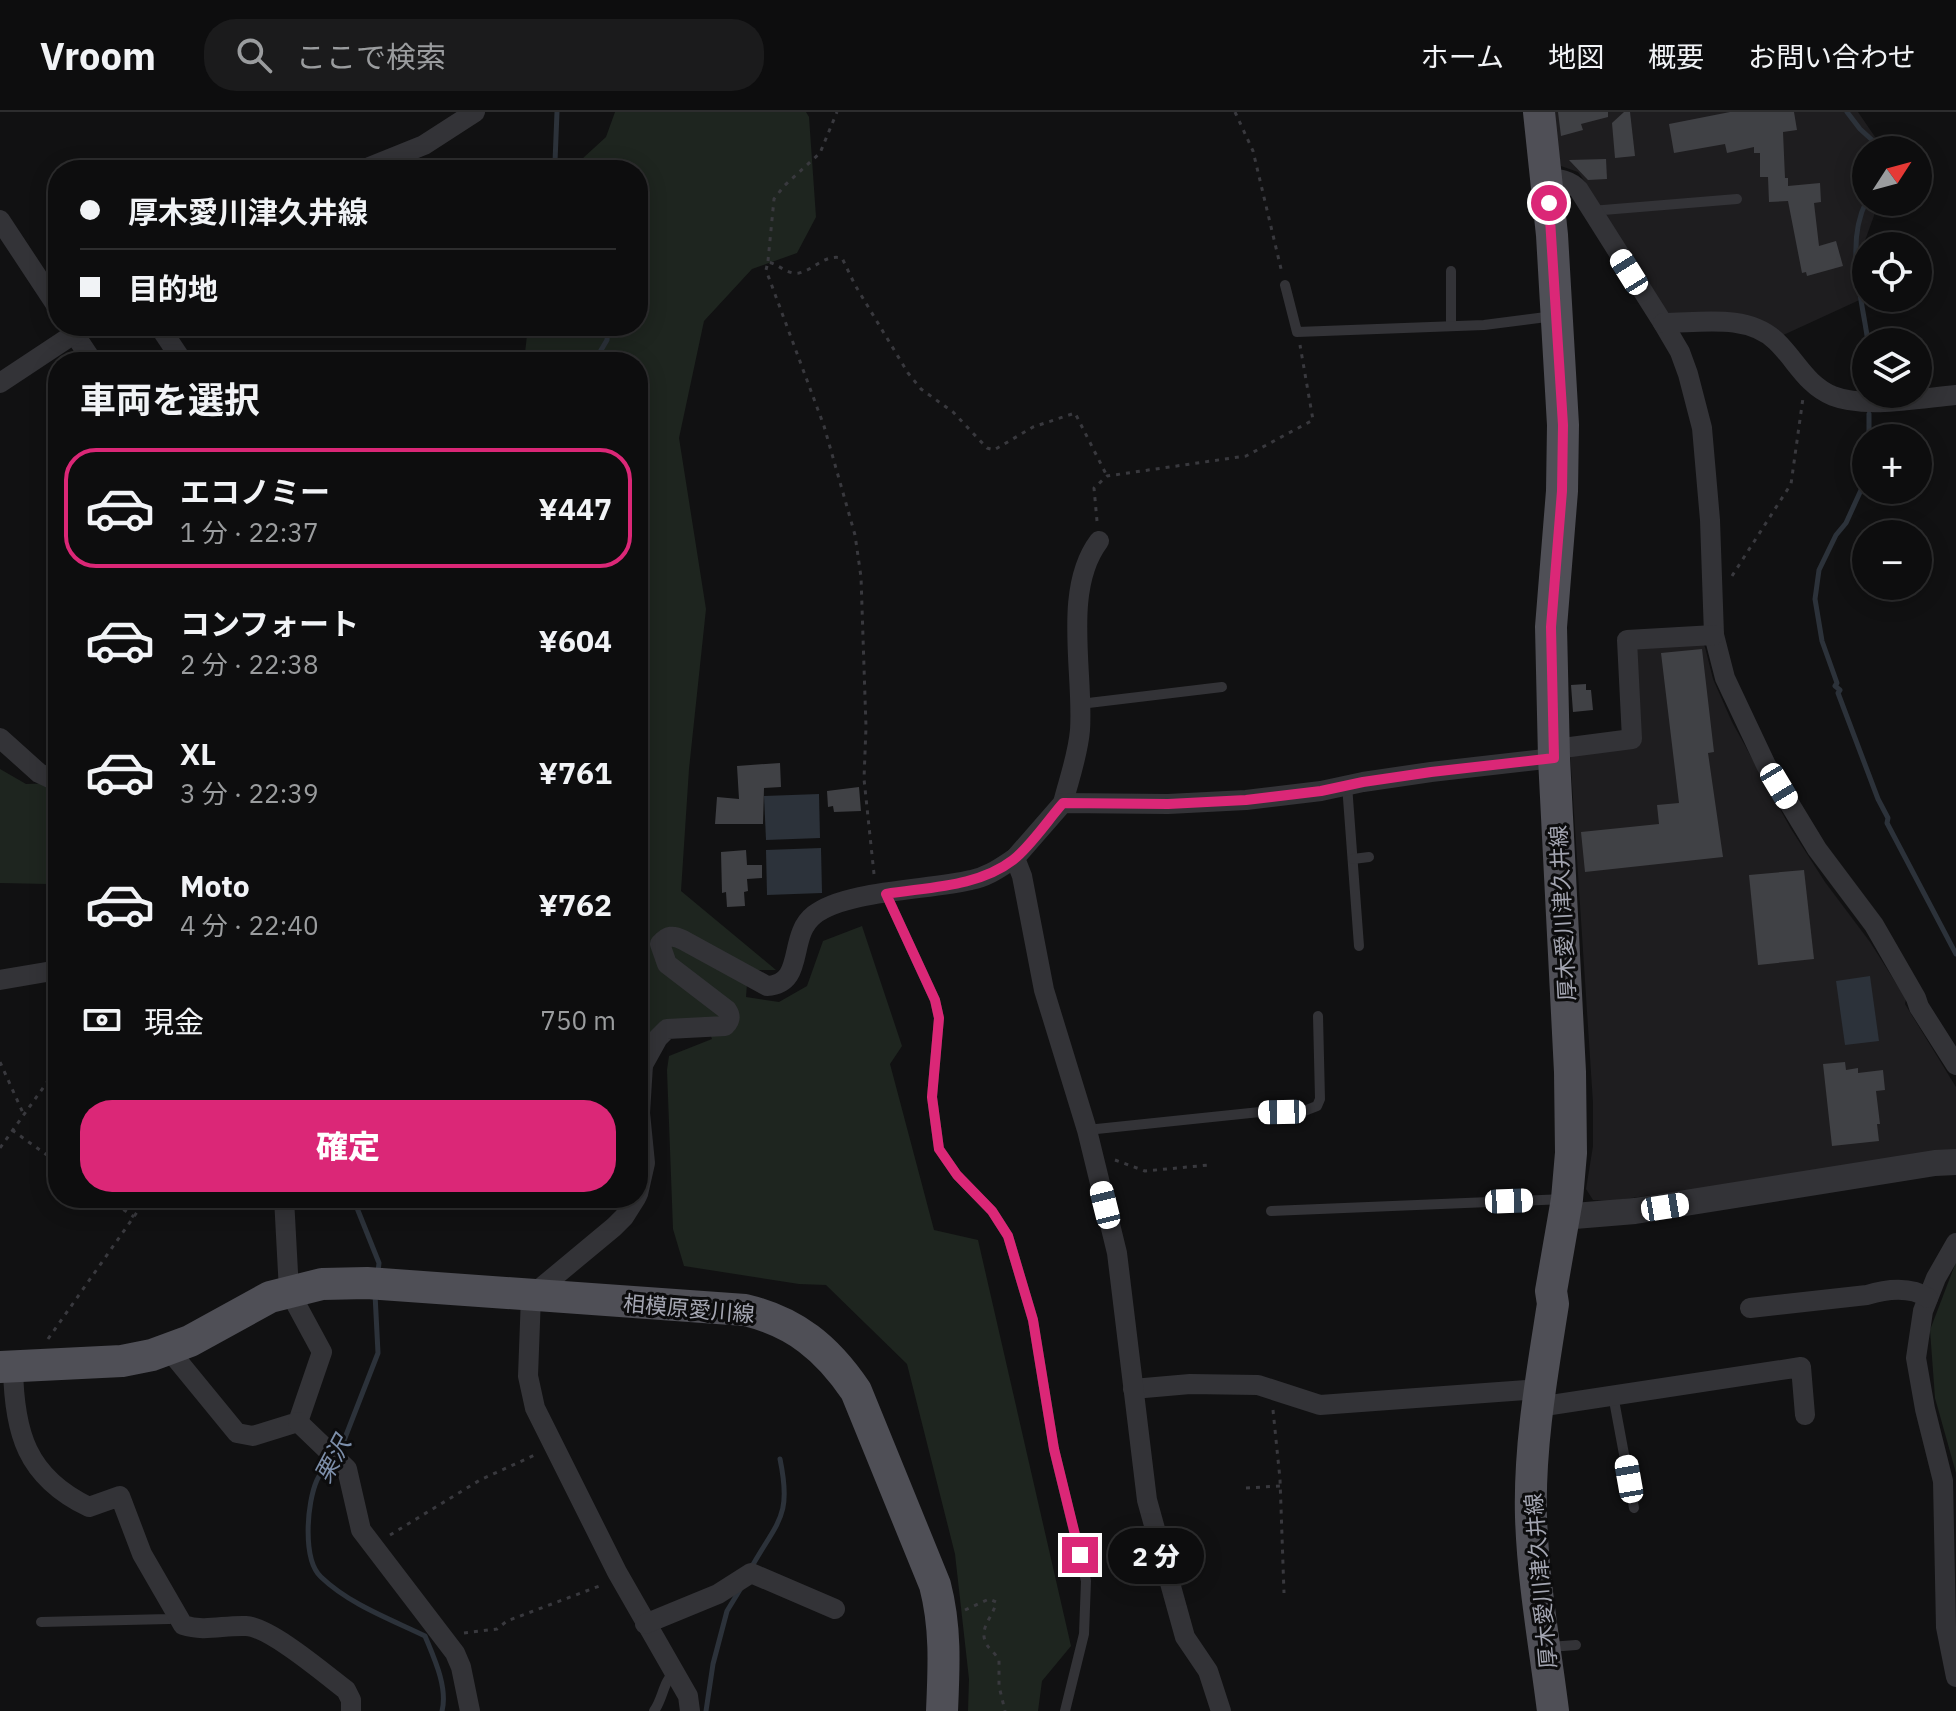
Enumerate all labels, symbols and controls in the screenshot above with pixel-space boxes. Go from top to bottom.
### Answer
search box [204,19,764,91]
text: Vroom [40,31,156,80]
icon: search [232,33,276,77]
text: ここで検索 [296,37,446,76]
text: ホーム [1421,38,1504,75]
text: 地図 [1548,38,1604,75]
text: 概要 [1648,38,1704,75]
text: お問い合わせ [1748,38,1916,75]
north arrow [1852,136,1932,216]
map controls [1852,136,1932,600]
route start [1531,185,1567,221]
text: 厚木愛川津久井線 [128,192,368,231]
button: locate [1852,232,1932,312]
car [1606,245,1652,299]
text: 目的地 [128,269,218,308]
button: layers [1852,328,1932,408]
text: 車両を選択 [80,376,260,423]
button: + [1852,424,1932,504]
icon: car [84,472,156,544]
text: エコノミー [180,472,330,511]
text: ¥447 [539,489,612,528]
text: 1 分 · 22:37 [180,515,318,549]
button: − [1852,520,1932,600]
icon: car [84,604,156,676]
text: コンフォート [180,604,359,643]
text: ¥604 [539,621,612,660]
text: 2 分 · 22:38 [180,647,318,681]
text: XL [180,734,216,773]
icon: car [84,736,156,808]
text: ¥761 [539,753,612,792]
car [1756,759,1802,813]
text: 3 分 · 22:39 [180,776,318,810]
street label: 厚木愛川津久井線 [1543,824,1581,1002]
text: Moto [180,866,250,905]
icon: car [84,868,156,940]
text: ¥762 [539,885,612,924]
text: 4 分 · 22:40 [180,908,318,942]
icon: cash [80,998,124,1042]
text: 現金 [144,1002,204,1041]
text: 750 m [540,1003,616,1037]
button: 確定 [80,1100,616,1192]
car [1258,1100,1306,1124]
car [1088,1179,1122,1231]
car [1485,1188,1533,1214]
car [1639,1191,1691,1223]
street label: 相模原愛川線 [622,1288,756,1328]
water label: 栗沢 [307,1428,359,1488]
car [1613,1453,1645,1505]
street label: 厚木愛川津久井線 [1518,1492,1562,1670]
callout: 2 分 [1108,1527,1204,1583]
route end [1062,1537,1098,1573]
text: 2 分 [1132,1539,1180,1573]

